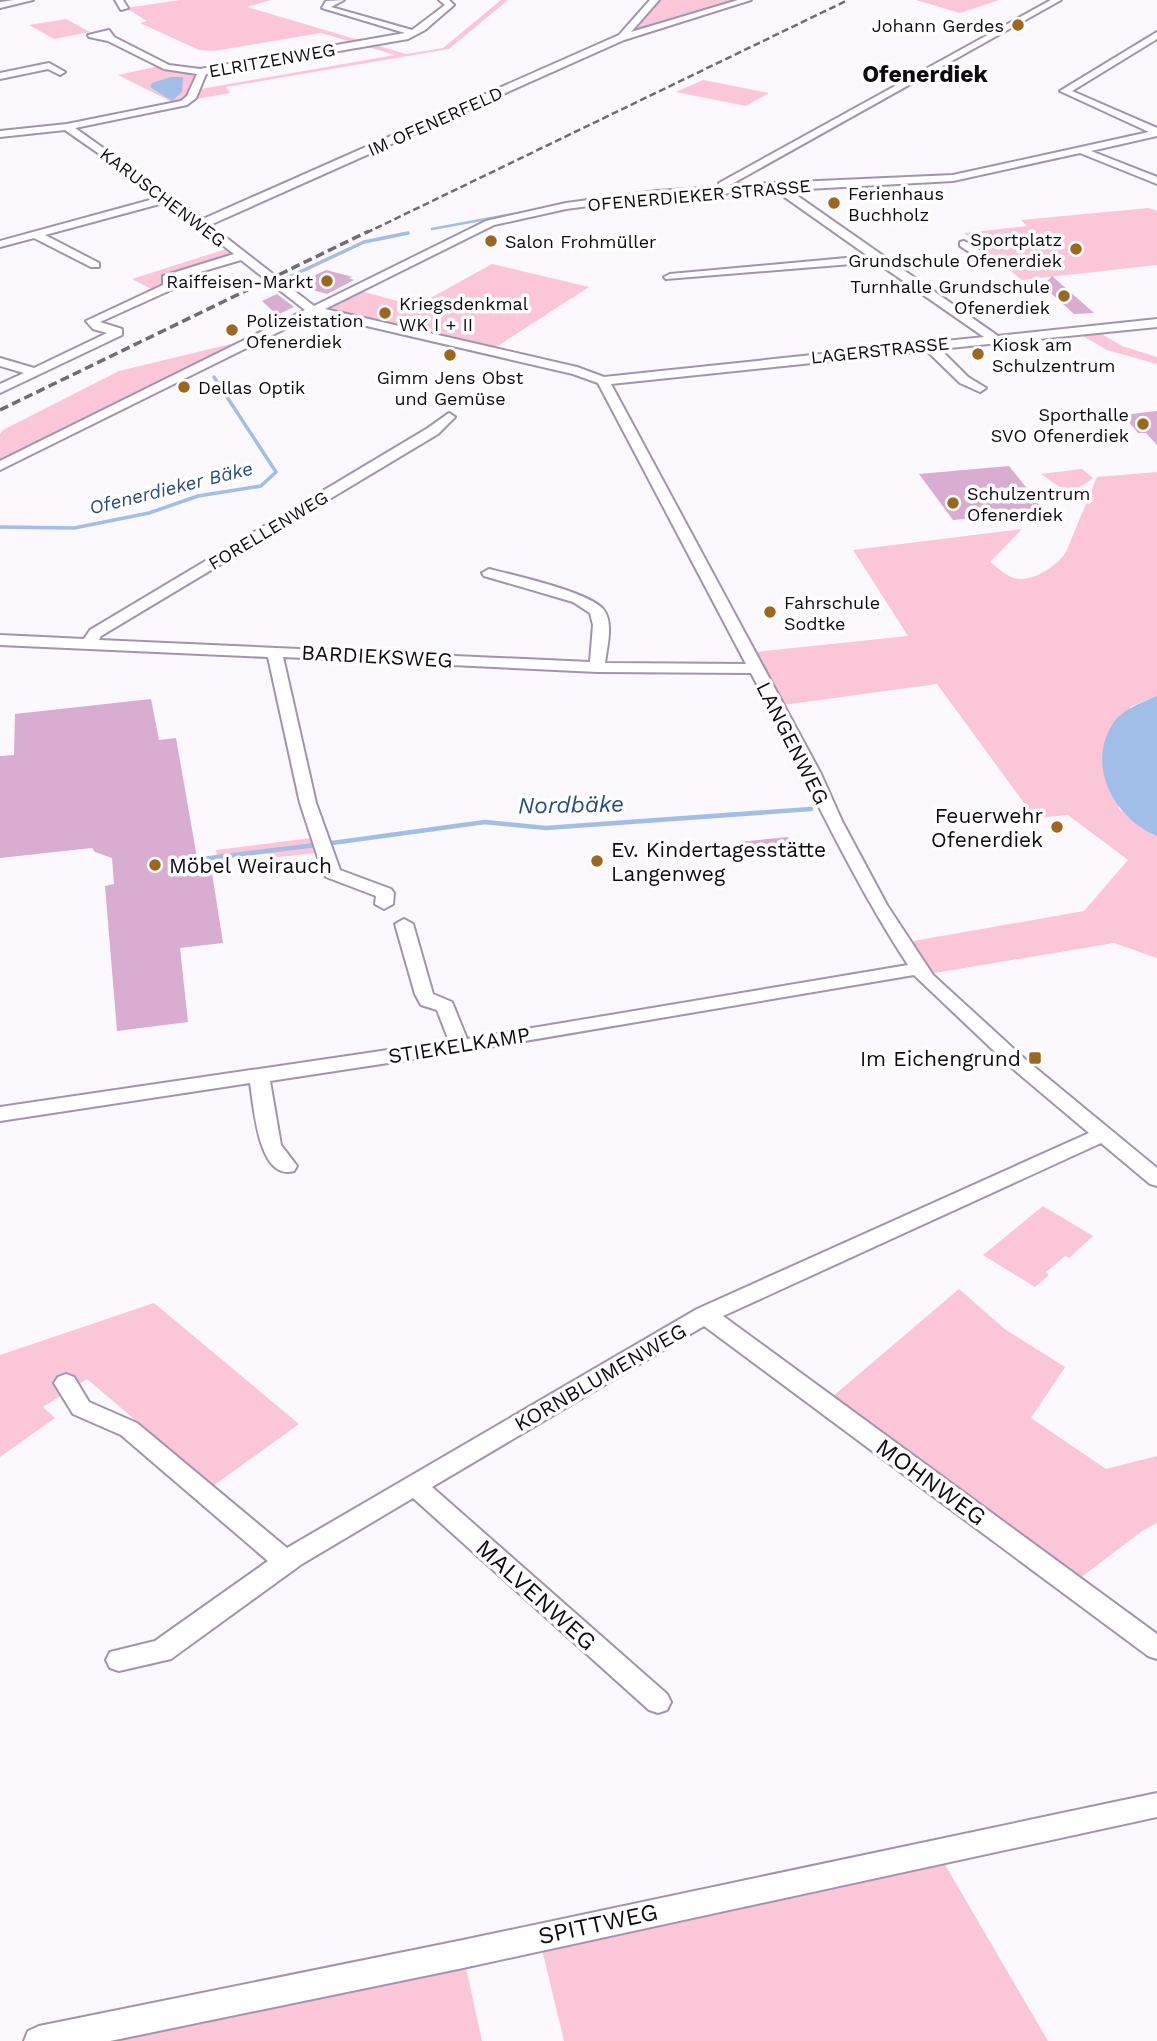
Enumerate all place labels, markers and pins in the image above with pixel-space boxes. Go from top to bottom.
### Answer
place label: Johann Gerdes [872,15,1004,36]
marker: Johann Gerdes [1010,17,1026,33]
place label: Ferienhaus Buchholz [848,183,944,225]
marker: Ferienhaus Buchholz [826,195,842,211]
place label: Sportplatz Grundschule Ofenerdiek [848,229,1062,271]
place label: Salon Frohmüller [505,231,656,252]
marker: Salon Frohmüller [483,233,499,249]
marker: Sportplatz Grundschule Ofenerdiek [1068,241,1084,257]
place label: Raiffeisen-Markt [166,271,313,292]
marker: Raiffeisen-Markt [319,273,335,289]
place label: Turnhalle Grundschule Ofenerdiek [850,276,1050,318]
marker: Turnhalle Grundschule Ofenerdiek [1056,288,1072,304]
place label: Kriegsdenkmal WK I + II [399,293,529,335]
marker: Kriegsdenkmal WK I + II [377,305,393,321]
place label: Polizeistation Ofenerdiek [246,310,364,352]
marker: Polizeistation Ofenerdiek [224,322,240,338]
place label: Kiosk am Schulzentrum [992,334,1115,376]
marker: Kiosk am Schulzentrum [970,346,986,362]
marker: Gimm Jens Obst und Gemüse [442,347,458,363]
place label: Gimm Jens Obst und Gemüse [377,367,524,409]
place label: Dellas Optik [198,377,305,398]
marker: Dellas Optik [176,379,192,395]
place label: Sporthalle SVO Ofenerdiek [991,404,1129,446]
marker: Sporthalle SVO Ofenerdiek [1135,416,1151,432]
place label: Schulzentrum Ofenerdiek [967,483,1090,525]
marker: Schulzentrum Ofenerdiek [945,495,961,511]
place label: Fahrschule Sodtke [784,592,880,634]
marker: Fahrschule Sodtke [762,604,778,620]
place label: Feuerwehr Ofenerdiek [931,803,1043,852]
marker: Feuerwehr Ofenerdiek [1049,819,1065,835]
place label: Ev. Kindertagesstätte Langenweg [611,837,826,886]
place label: Möbel Weirauch [169,853,332,878]
marker: Ev. Kindertagesstätte Langenweg [589,853,605,869]
marker: Möbel Weirauch [147,857,163,873]
place label: Im Eichengrund [860,1046,1021,1071]
marker: Im Eichengrund [1027,1050,1043,1066]

